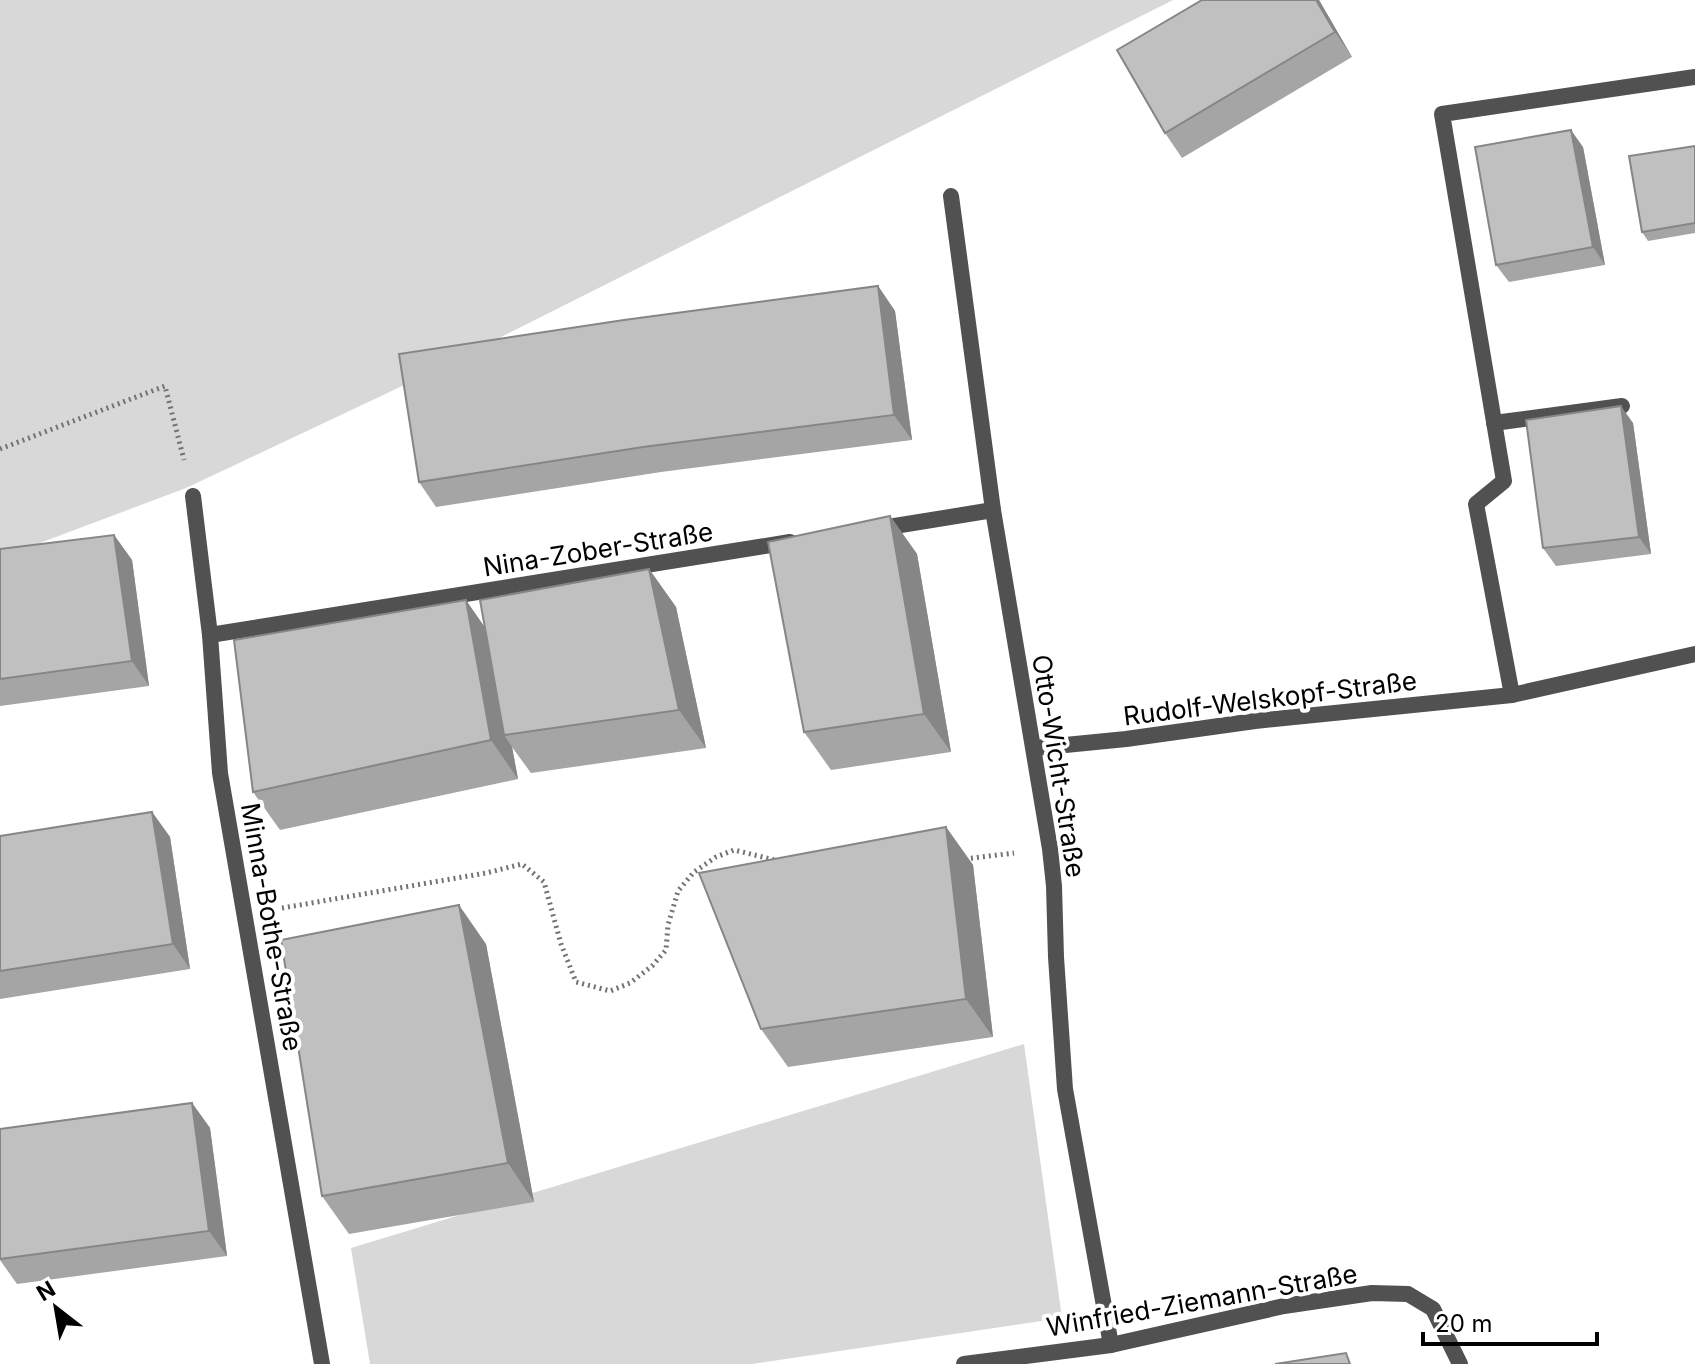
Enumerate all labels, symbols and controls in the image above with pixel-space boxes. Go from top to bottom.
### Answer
street label: Nina-Zober-Straße [481,516,715,582]
street label: Otto-Wicht-Straße [1026,652,1092,880]
street label: Rudolf-Welskopf-Straße [1121,665,1419,731]
street label: Minna-Bothe-Straße [235,801,309,1053]
street label: Winfried-Ziemann-Straße [1044,1257,1360,1343]
north arrow [16,1268,96,1348]
text: N [32,1275,60,1306]
scale bar [1423,1296,1597,1346]
text: 20 m [1435,1309,1493,1338]

